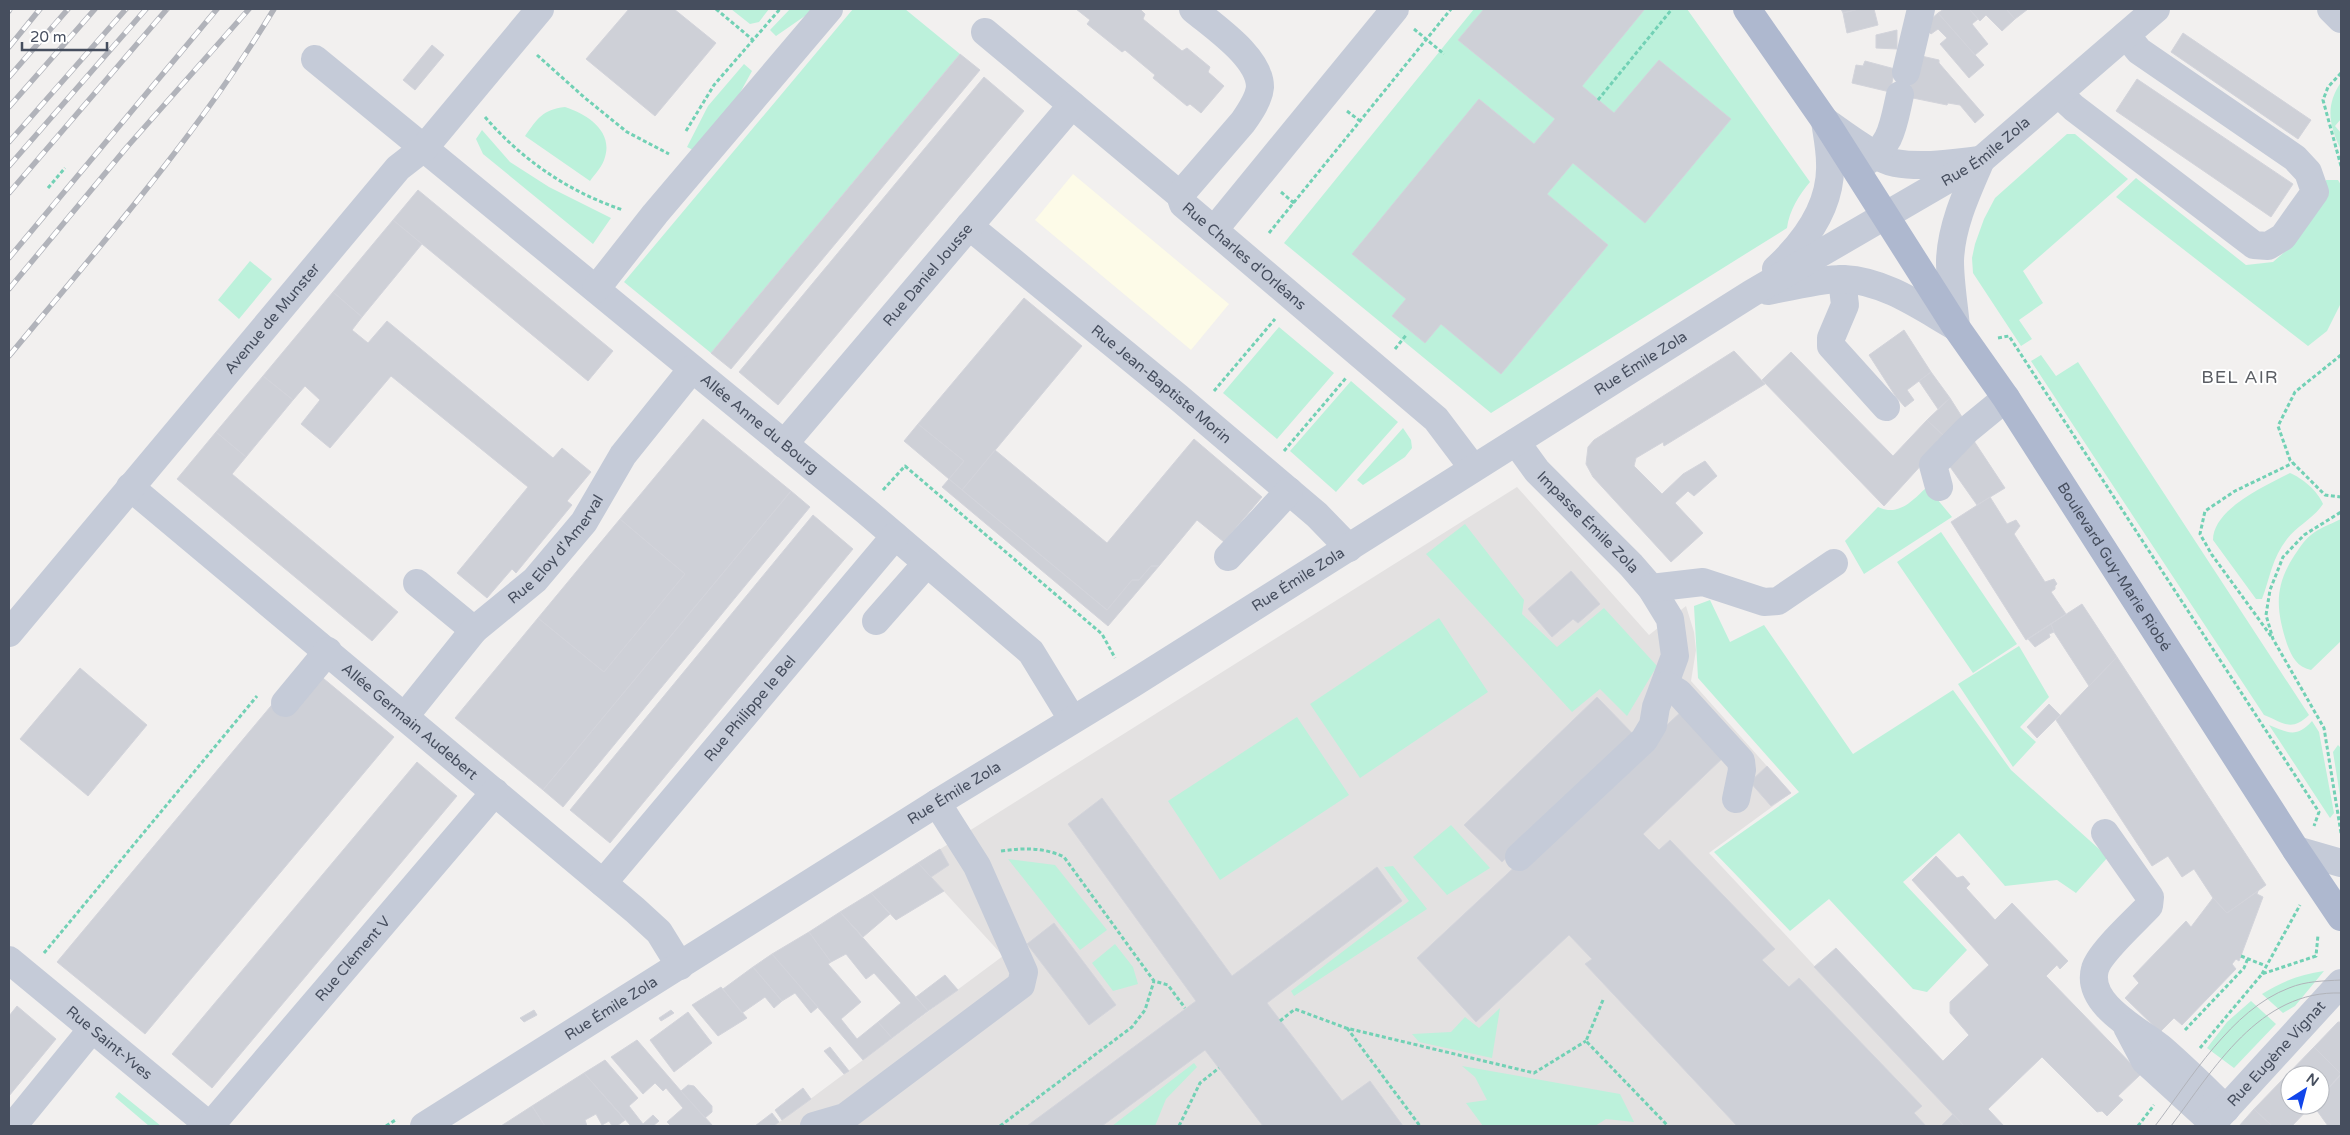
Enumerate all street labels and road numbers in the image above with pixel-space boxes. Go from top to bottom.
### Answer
street label: Rue Émile Zola [1938,113,2034,190]
street label: Rue Charles d'Orléans [1179,198,1310,314]
street label: Rue Daniel Jousse [879,220,976,330]
street label: Avenue de Munster [221,259,324,378]
street label: Rue Jean-Baptiste Morin [1088,321,1235,447]
street label: Rue Émile Zola [1591,327,1690,399]
street label: Allée Anne du Bourg [697,370,822,477]
street label: Impasse Émile Zola [1533,467,1643,577]
street label: Boulevard Guy-Marie Riobé [2054,479,2175,655]
street label: Rue Eloy d'Amerval [504,491,607,608]
street label: Rue Émile Zola [1248,543,1348,615]
street label: Rue Philippe le Bel [700,652,799,765]
street label: Allée Germain Audebert [338,659,482,784]
street label: Rue Émile Zola [904,757,1004,828]
street label: Rue Clément V [311,912,395,1005]
street label: Rue Émile Zola [561,972,661,1044]
street label: Rue Eugène Vignat [2223,997,2329,1110]
street label: Rue Saint-Yves [63,1002,156,1084]

